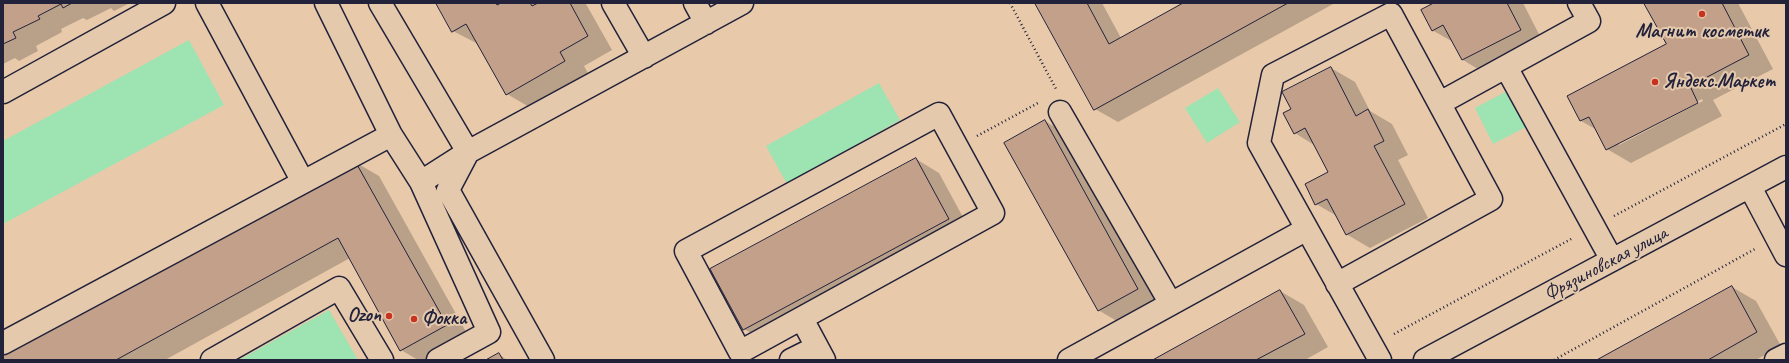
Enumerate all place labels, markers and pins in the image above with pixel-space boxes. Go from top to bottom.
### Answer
marker: Магнит косметик [1697,9,1707,19]
place label: Магнит косметик [1635,20,1769,44]
place label: Яндекс.Маркет [1663,70,1776,94]
marker: Яндекс.Маркет [1650,77,1660,87]
place label: Ozon [348,304,381,328]
place label: Фокка [422,307,466,331]
marker: Ozon [384,311,394,321]
marker: Фокка [409,314,419,324]

